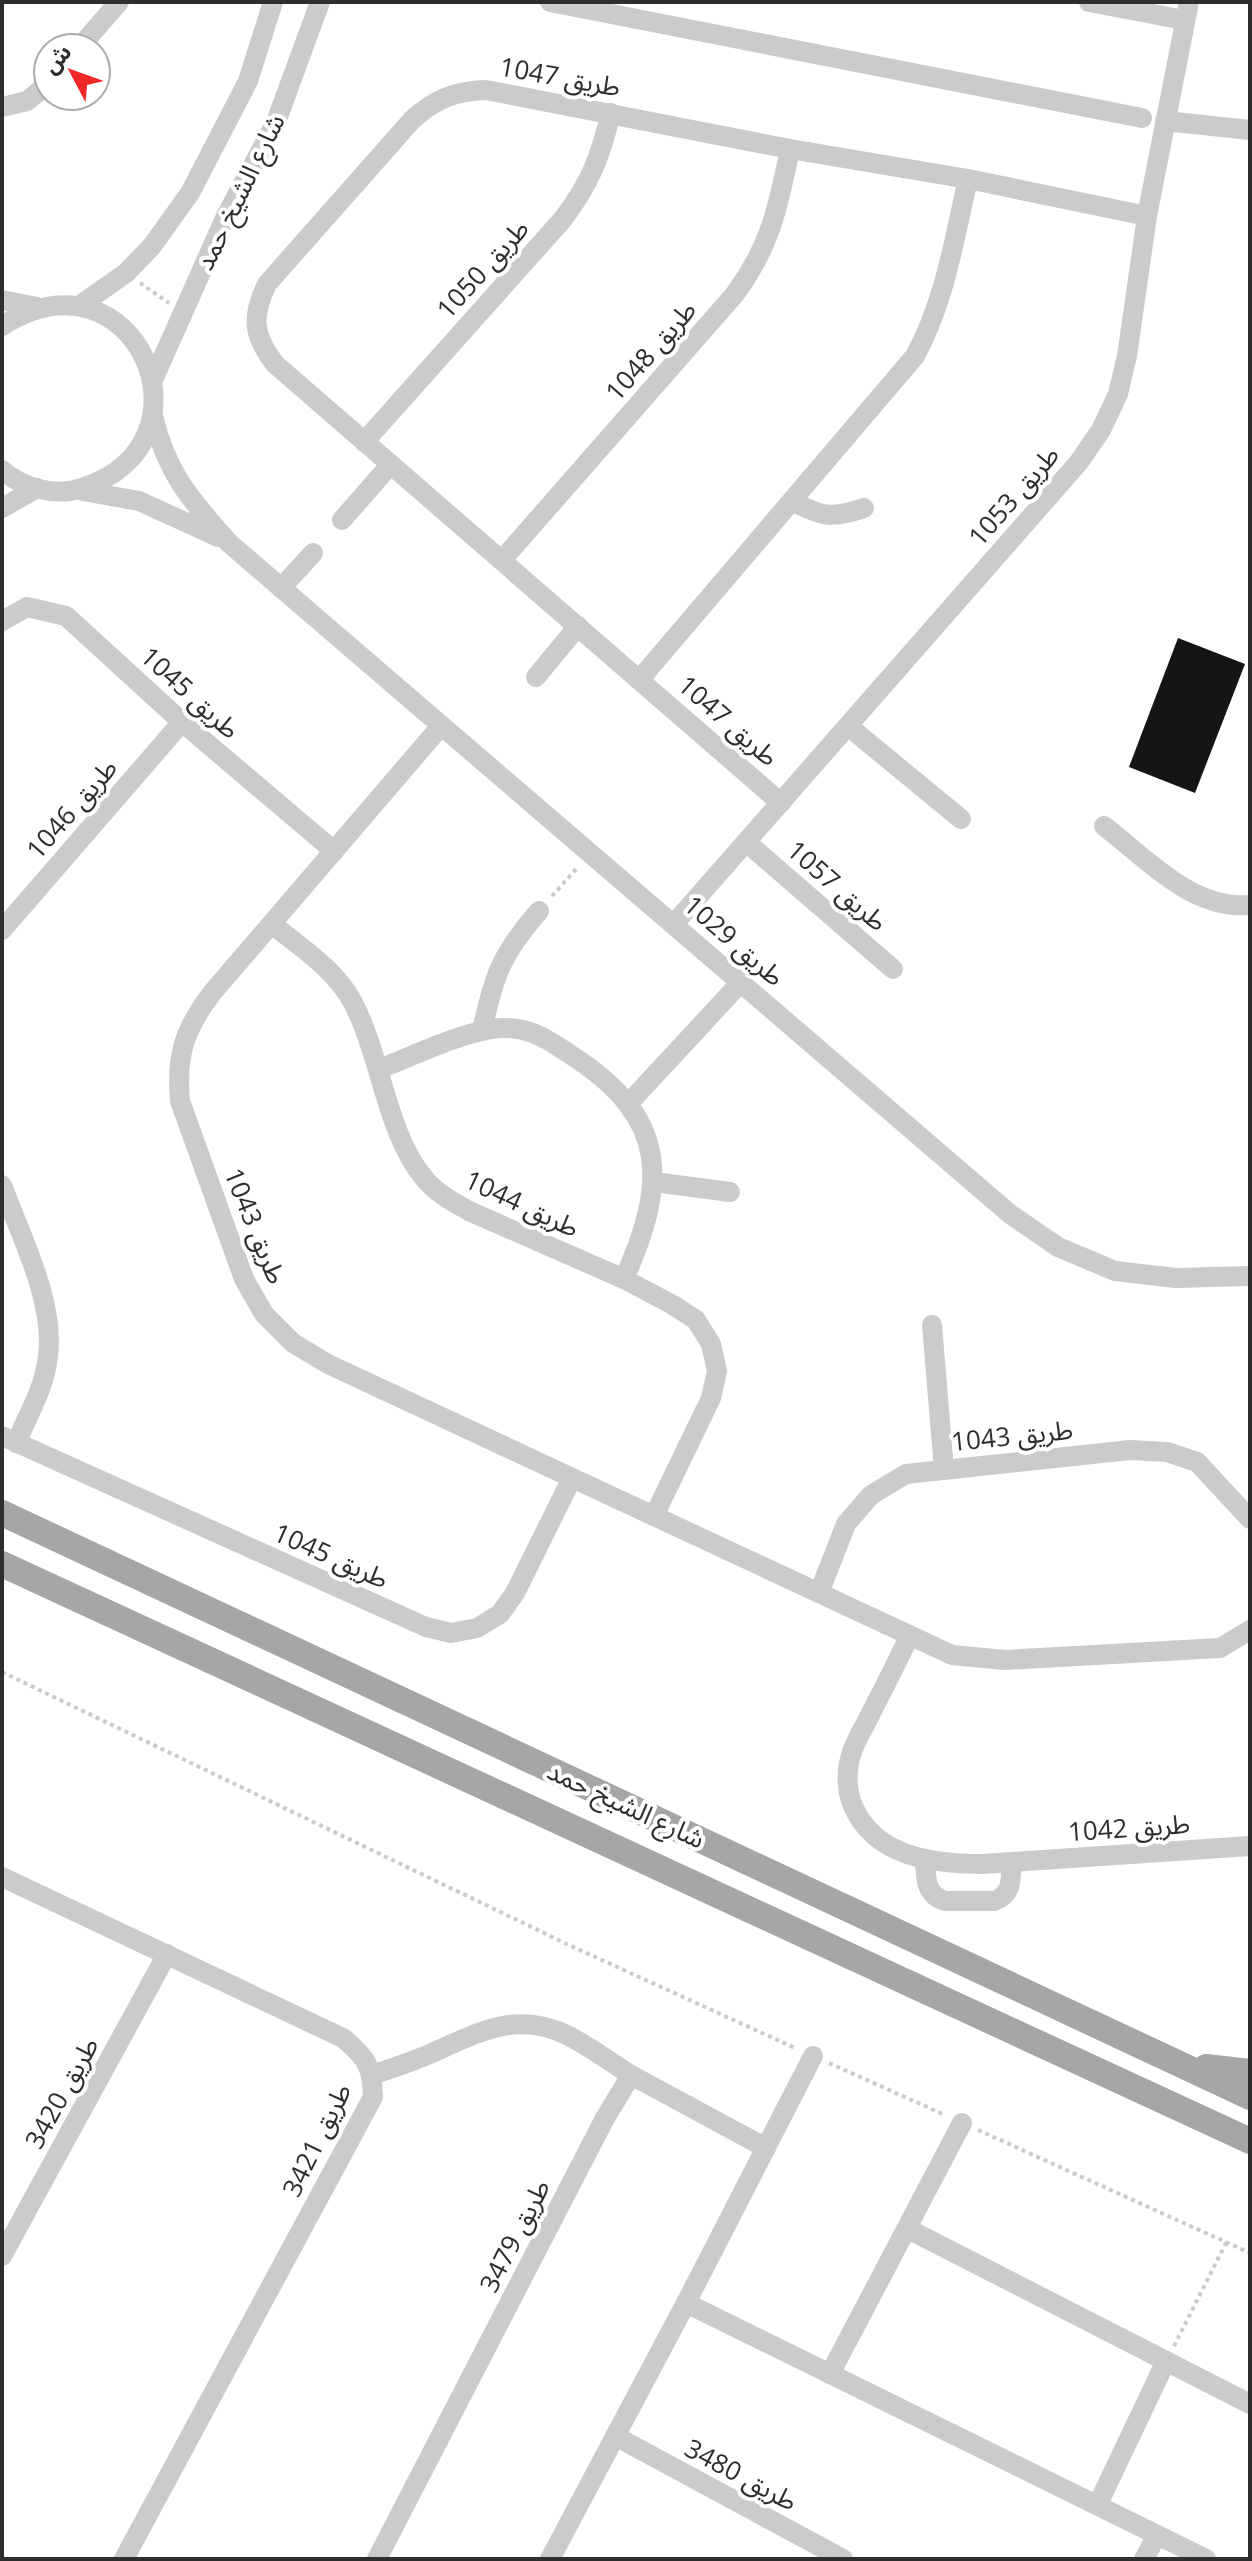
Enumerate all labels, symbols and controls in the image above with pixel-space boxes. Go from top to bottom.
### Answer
north arrow [32,32,112,112]
text: ش [35,37,77,79]
street label: طريق 1047 [497,48,623,104]
street label: شارع الشيخ حمد [186,107,295,277]
street label: طريق 1050 [428,211,536,326]
street label: طريق 1048 [597,292,704,408]
street label: طريق 1053 [960,437,1067,553]
street label: طريق 1045 [133,638,248,746]
street label: طريق 1047 [671,667,787,774]
street label: طريق 1046 [18,750,125,866]
street label: طريق 1057 [780,832,896,939]
street label: طريق 1029 [677,887,793,994]
street label: طريق 1044 [459,1161,585,1245]
street label: طريق 1043 [216,1162,295,1289]
street label: طريق 1043 [949,1411,1075,1459]
street label: طريق 1045 [268,1514,395,1596]
street label: شارع الشيخ حمد [541,1752,711,1859]
street label: طريق 1042 [1067,1805,1191,1849]
street label: طريق 3420 [16,2030,106,2155]
street label: طريق 3421 [273,2077,359,2202]
street label: طريق 3479 [470,2173,558,2298]
street label: طريق 3480 [679,2430,804,2519]

